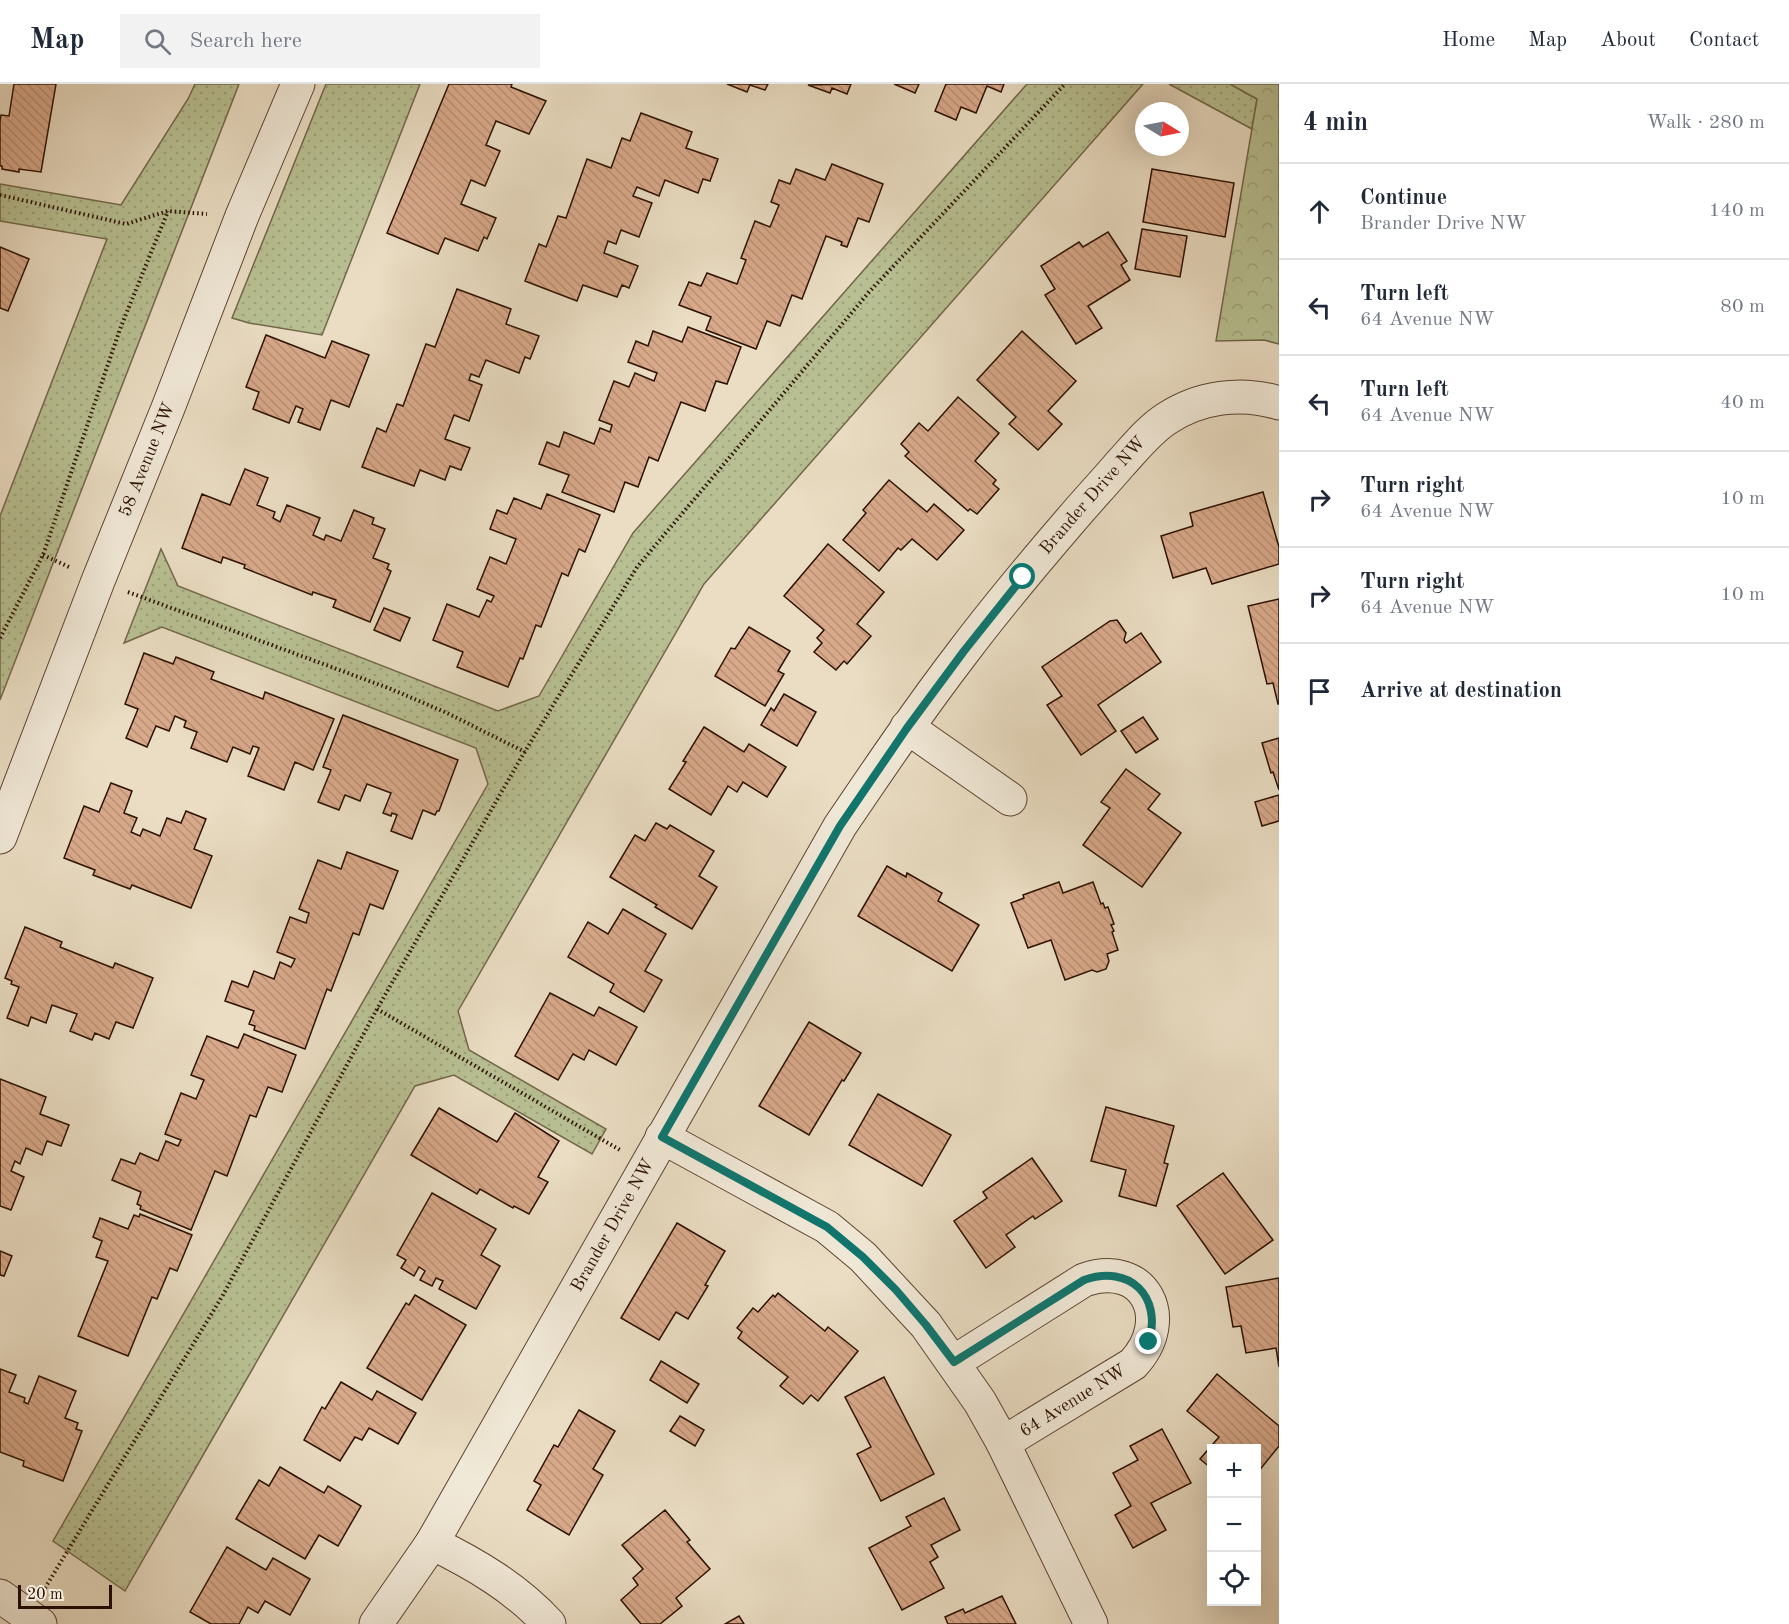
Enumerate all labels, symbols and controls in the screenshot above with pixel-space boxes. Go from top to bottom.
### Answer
search box [120,14,540,68]
icon: search [141,25,174,58]
text: Map [30,27,84,55]
text: Search here [189,30,302,52]
text: Home [1442,30,1495,51]
text: Map [1528,30,1567,51]
text: About [1600,30,1656,51]
text: Contact [1689,30,1759,51]
north arrow [1135,102,1189,156]
text: 4 min [1303,110,1368,136]
text: Walk · 280 m [1646,113,1765,133]
text: Continue [1360,187,1447,209]
icon: ahead [1303,195,1336,228]
text: 140 m [1709,201,1765,221]
text: Brander Drive NW [1360,214,1527,234]
text: Turn left [1360,283,1449,305]
icon: left [1303,291,1336,324]
text: 80 m [1720,297,1765,317]
text: 64 Avenue NW [1360,310,1495,330]
text: Turn left [1360,379,1449,401]
icon: left [1303,387,1336,420]
text: 40 m [1720,393,1765,413]
street label: 58 Avenue NW [116,400,178,519]
text: 64 Avenue NW [1360,406,1495,426]
street label: Brander Drive NW [1037,433,1149,558]
text: Turn right [1360,475,1464,497]
icon: right [1303,483,1336,516]
text: 10 m [1720,489,1765,509]
text: 64 Avenue NW [1360,502,1495,522]
route start [1009,563,1035,589]
text: Turn right [1360,571,1464,593]
icon: right [1303,579,1336,612]
text: 10 m [1720,585,1765,605]
text: 64 Avenue NW [1360,598,1495,618]
icon: arrive [1303,675,1336,708]
text: Arrive at destination [1360,680,1562,702]
street label: Brander Drive NW [568,1156,658,1295]
route end [1135,1328,1161,1354]
street label: 64 Avenue NW [1017,1361,1129,1441]
map controls [1207,1444,1261,1606]
button: + [1207,1444,1261,1498]
button: − [1207,1498,1261,1552]
button: locate [1207,1552,1261,1606]
scale bar [18,1582,112,1610]
text: 20 m [27,1587,63,1603]

